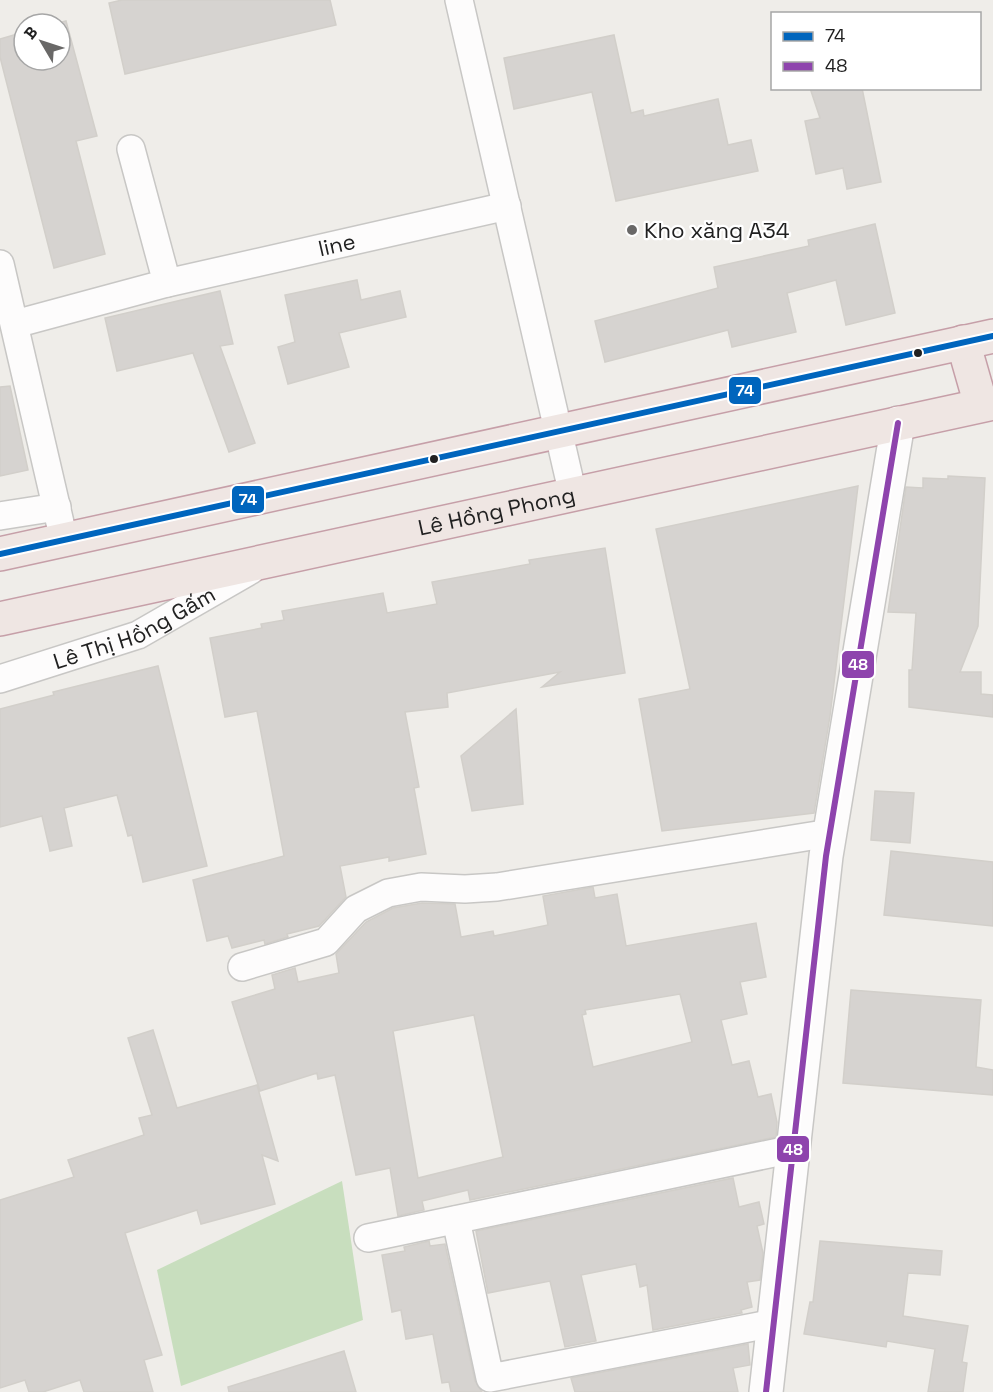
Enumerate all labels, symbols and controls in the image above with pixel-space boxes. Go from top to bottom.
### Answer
north arrow [12,12,72,72]
legend [771,12,981,90]
text: B [19,22,42,44]
text: 74 [825,24,845,47]
text: 48 [825,54,847,77]
place label: Kho xăng A34 [644,216,790,244]
marker: Kho xăng A34 [625,223,639,237]
street label: line [315,227,358,262]
unlabelled marker [912,347,924,359]
line badge: 74 [728,376,762,405]
text: 74 [736,380,754,401]
unlabelled marker [428,453,440,465]
street label: Lê Hồng Phong [415,480,578,542]
line badge: 74 [231,485,265,514]
text: 74 [239,489,257,510]
street label: Lê Thị Hồng Gấm [50,580,220,675]
line badge: 48 [841,650,875,679]
text: 48 [848,654,868,675]
line badge: 48 [776,1135,810,1163]
text: 48 [783,1139,803,1160]

